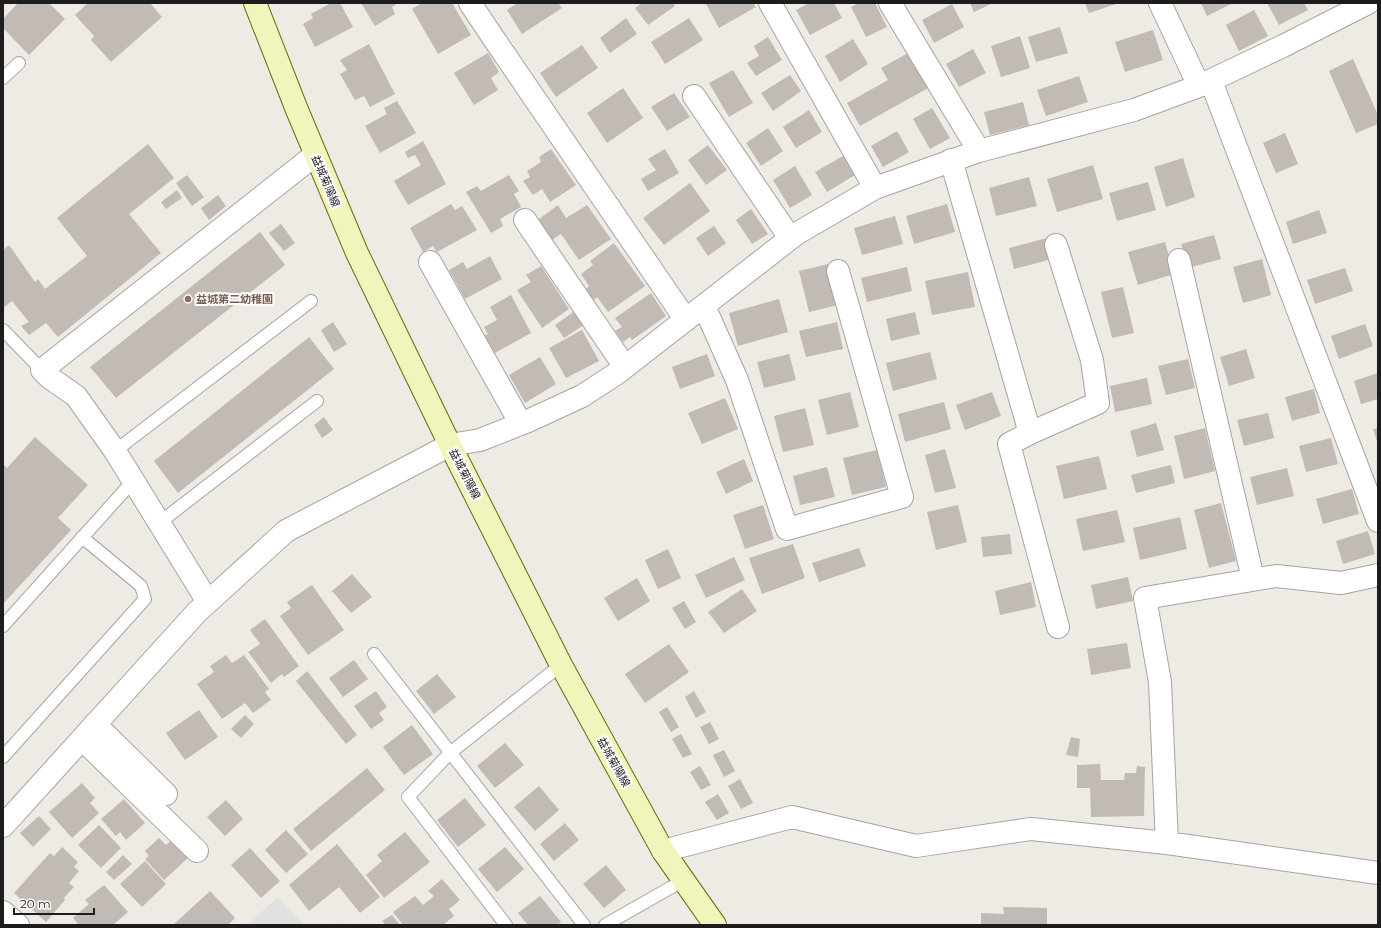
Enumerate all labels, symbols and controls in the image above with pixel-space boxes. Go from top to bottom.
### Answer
street label: 益城菊陽線 [309,153,343,209]
place label: 益城第二幼稚園 [196,292,273,306]
marker: 益城第二幼稚園 [183,294,193,304]
street label: 益城菊陽線 [446,446,484,502]
street label: 益城菊陽線 [595,735,633,789]
scale bar [14,890,94,916]
text: 20 m [20,896,51,911]

